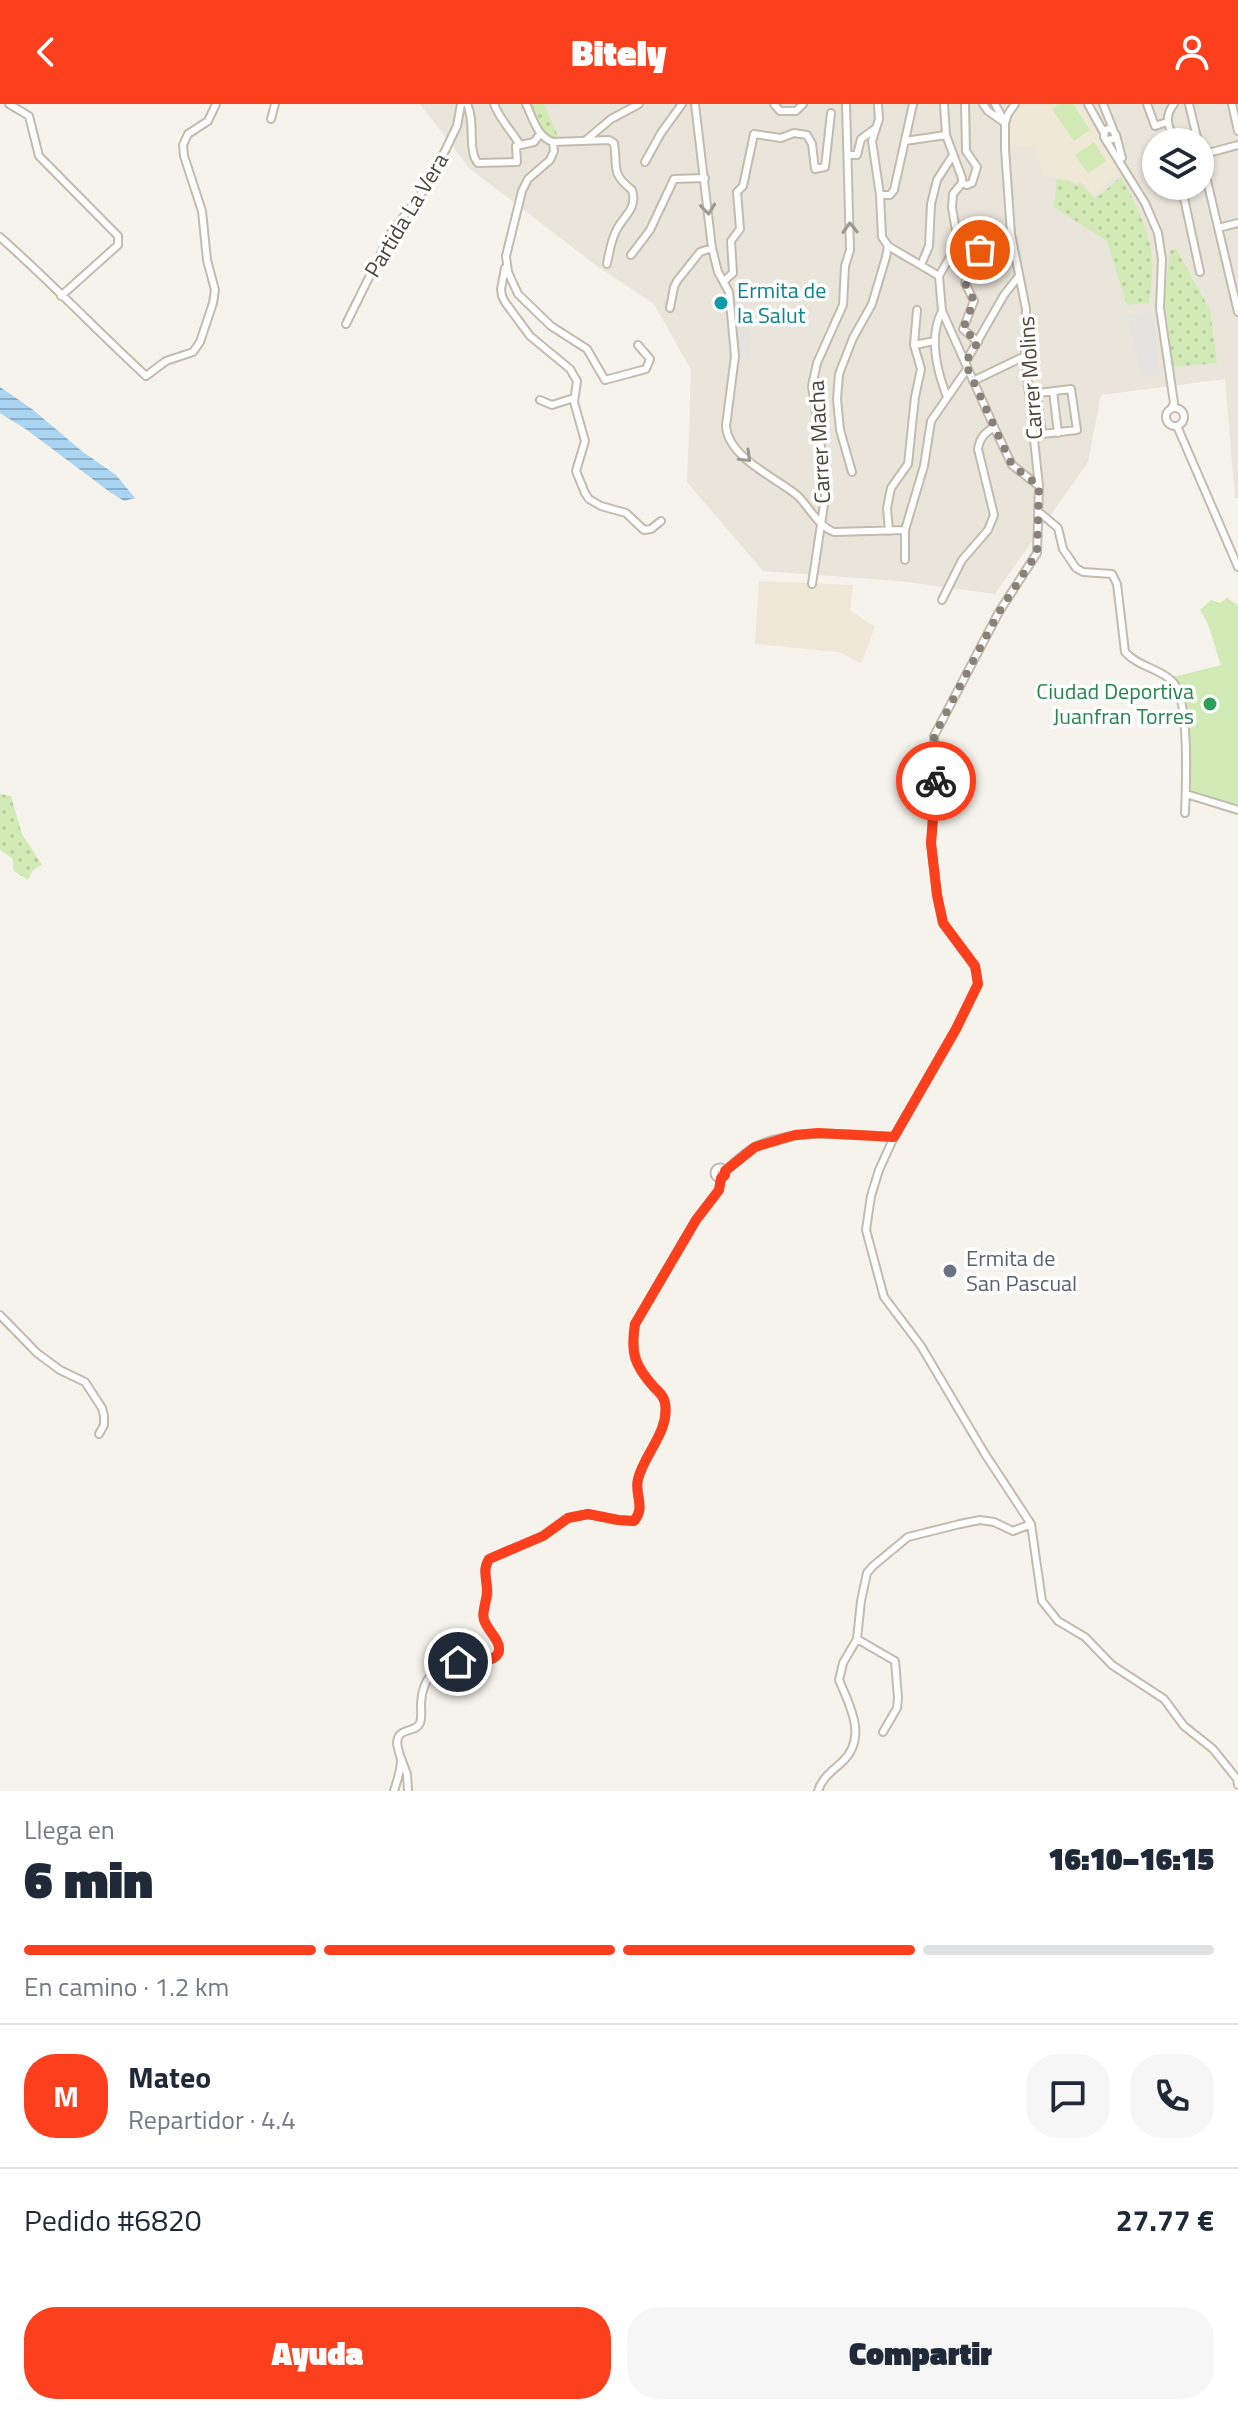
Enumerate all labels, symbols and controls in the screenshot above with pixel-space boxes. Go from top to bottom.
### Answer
text: Bitely [572,25,666,80]
icon: back [24,30,68,74]
icon: person [1170,30,1214,74]
map controls [1142,128,1214,200]
button: layers [1142,128,1214,200]
street label: Partida La Vera [355,146,457,284]
one-way arrow [700,203,717,216]
pin [946,216,1014,284]
one-way arrow [841,221,858,234]
icon: bag [958,228,1002,272]
place label: Ermita de la Salut [737,273,826,332]
marker: Ermita de la Salut [712,294,730,312]
street label: Carrer Molins [1009,315,1051,441]
street label: Carrer Macha [799,379,839,505]
one-way arrow [737,448,751,462]
place label: Ciudad Deportiva Juanfran Torres [1036,674,1194,733]
marker: Ciudad Deportiva Juanfran Torres [1201,695,1219,713]
courier [896,741,976,821]
icon: bike [914,759,958,803]
place label: Ermita de San Pascual [966,1241,1077,1300]
marker: Ermita de San Pascual [941,1262,959,1280]
pin [424,1628,492,1696]
icon: home [436,1640,480,1684]
text: Llega en [24,1810,115,1849]
text: 16:10–16:15 [1048,1836,1214,1882]
text: 6 min [24,1839,153,1918]
text: En camino · 1.2 km [24,1967,229,2006]
text: Mateo [128,2054,211,2100]
button: chat [1026,2054,1110,2138]
button: phone [1130,2054,1214,2138]
text: M [53,2073,79,2119]
text: Repartidor · 4.4 [128,2100,296,2139]
text: Pedido #6820 [24,2197,202,2243]
text: 27.77 € [1116,2197,1214,2243]
button: Ayuda [24,2307,611,2399]
button: Compartir [627,2307,1214,2399]

